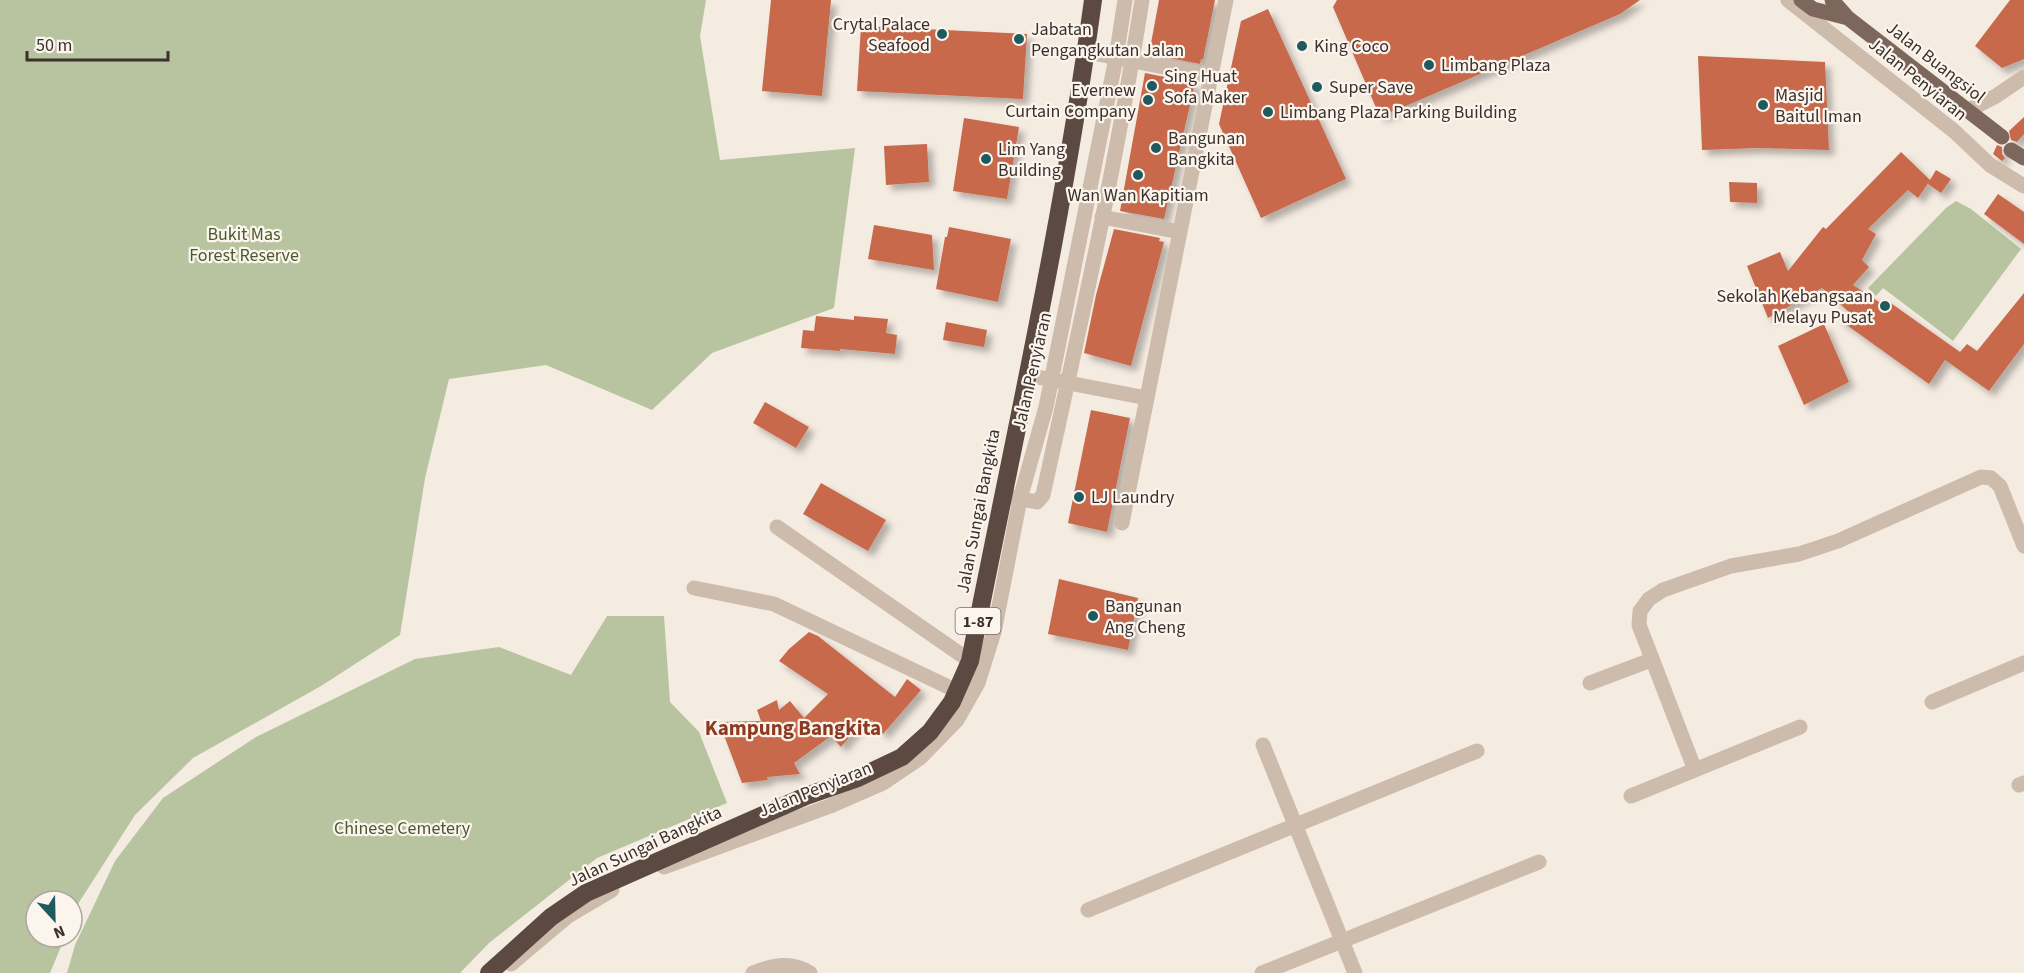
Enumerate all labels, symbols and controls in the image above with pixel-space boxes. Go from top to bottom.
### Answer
place label: Crytal Palace Seafood [833,12,930,58]
street label: Jalan Buangsiol [1881,16,1990,109]
place label: Jabatan Pengangkutan Jalan [1031,17,1184,63]
scale bar [27,24,168,62]
marker: Crytal Palace Seafood [935,27,949,41]
marker: Jabatan Pengangkutan Jalan [1012,32,1026,46]
street label: Jalan Penyiaran [1863,32,1972,127]
text: 50 m [36,33,72,58]
place label: King Coco [1314,34,1389,59]
marker: King Coco [1295,39,1309,53]
place label: Limbang Plaza [1441,53,1551,78]
marker: Limbang Plaza [1422,58,1436,72]
place label: Sing Huat Sofa Maker [1164,64,1248,110]
place label: Super Save [1329,75,1413,100]
place label: Evernew Curtain Company [1005,78,1137,124]
marker: Sing Huat Sofa Maker [1145,79,1159,93]
marker: Super Save [1310,80,1324,94]
place label: Masjid Baitul Iman [1775,83,1862,129]
marker: Evernew Curtain Company [1141,93,1155,107]
marker: Masjid Baitul Iman [1756,98,1770,112]
place label: Limbang Plaza Parking Building [1280,100,1516,125]
marker: Limbang Plaza Parking Building [1261,105,1275,119]
place label: Bangunan Bangkita [1168,126,1245,172]
place label: Lim Yang Building [998,137,1065,183]
marker: Bangunan Bangkita [1149,141,1163,155]
marker: Lim Yang Building [979,152,993,166]
marker: Wan Wan Kapitiam [1131,168,1145,182]
place label: Wan Wan Kapitiam [1067,183,1209,208]
park label: Bukit Mas Forest Reserve [189,222,299,268]
place label: Sekolah Kebangsaan Melayu Pusat [1717,284,1873,330]
marker: Sekolah Kebangsaan Melayu Pusat [1878,299,1892,313]
street label: Jalan Penyiaran [1007,310,1058,432]
street label: Jalan Sungai Bangkita [950,427,1007,595]
place label: LJ Laundry [1091,485,1175,510]
marker: LJ Laundry [1072,490,1086,504]
place label: Bangunan Ang Cheng [1105,594,1185,640]
road number: 1-87 [956,608,1000,634]
marker: Bangunan Ang Cheng [1086,609,1100,623]
district label: Kampung Bangkita [705,713,881,743]
street label: Jalan Penyiaran [755,755,875,824]
street label: Jalan Sungai Bangkita [564,800,726,893]
park label: Chinese Cemetery [334,816,471,841]
north arrow [24,889,84,949]
text: N [50,920,68,944]

